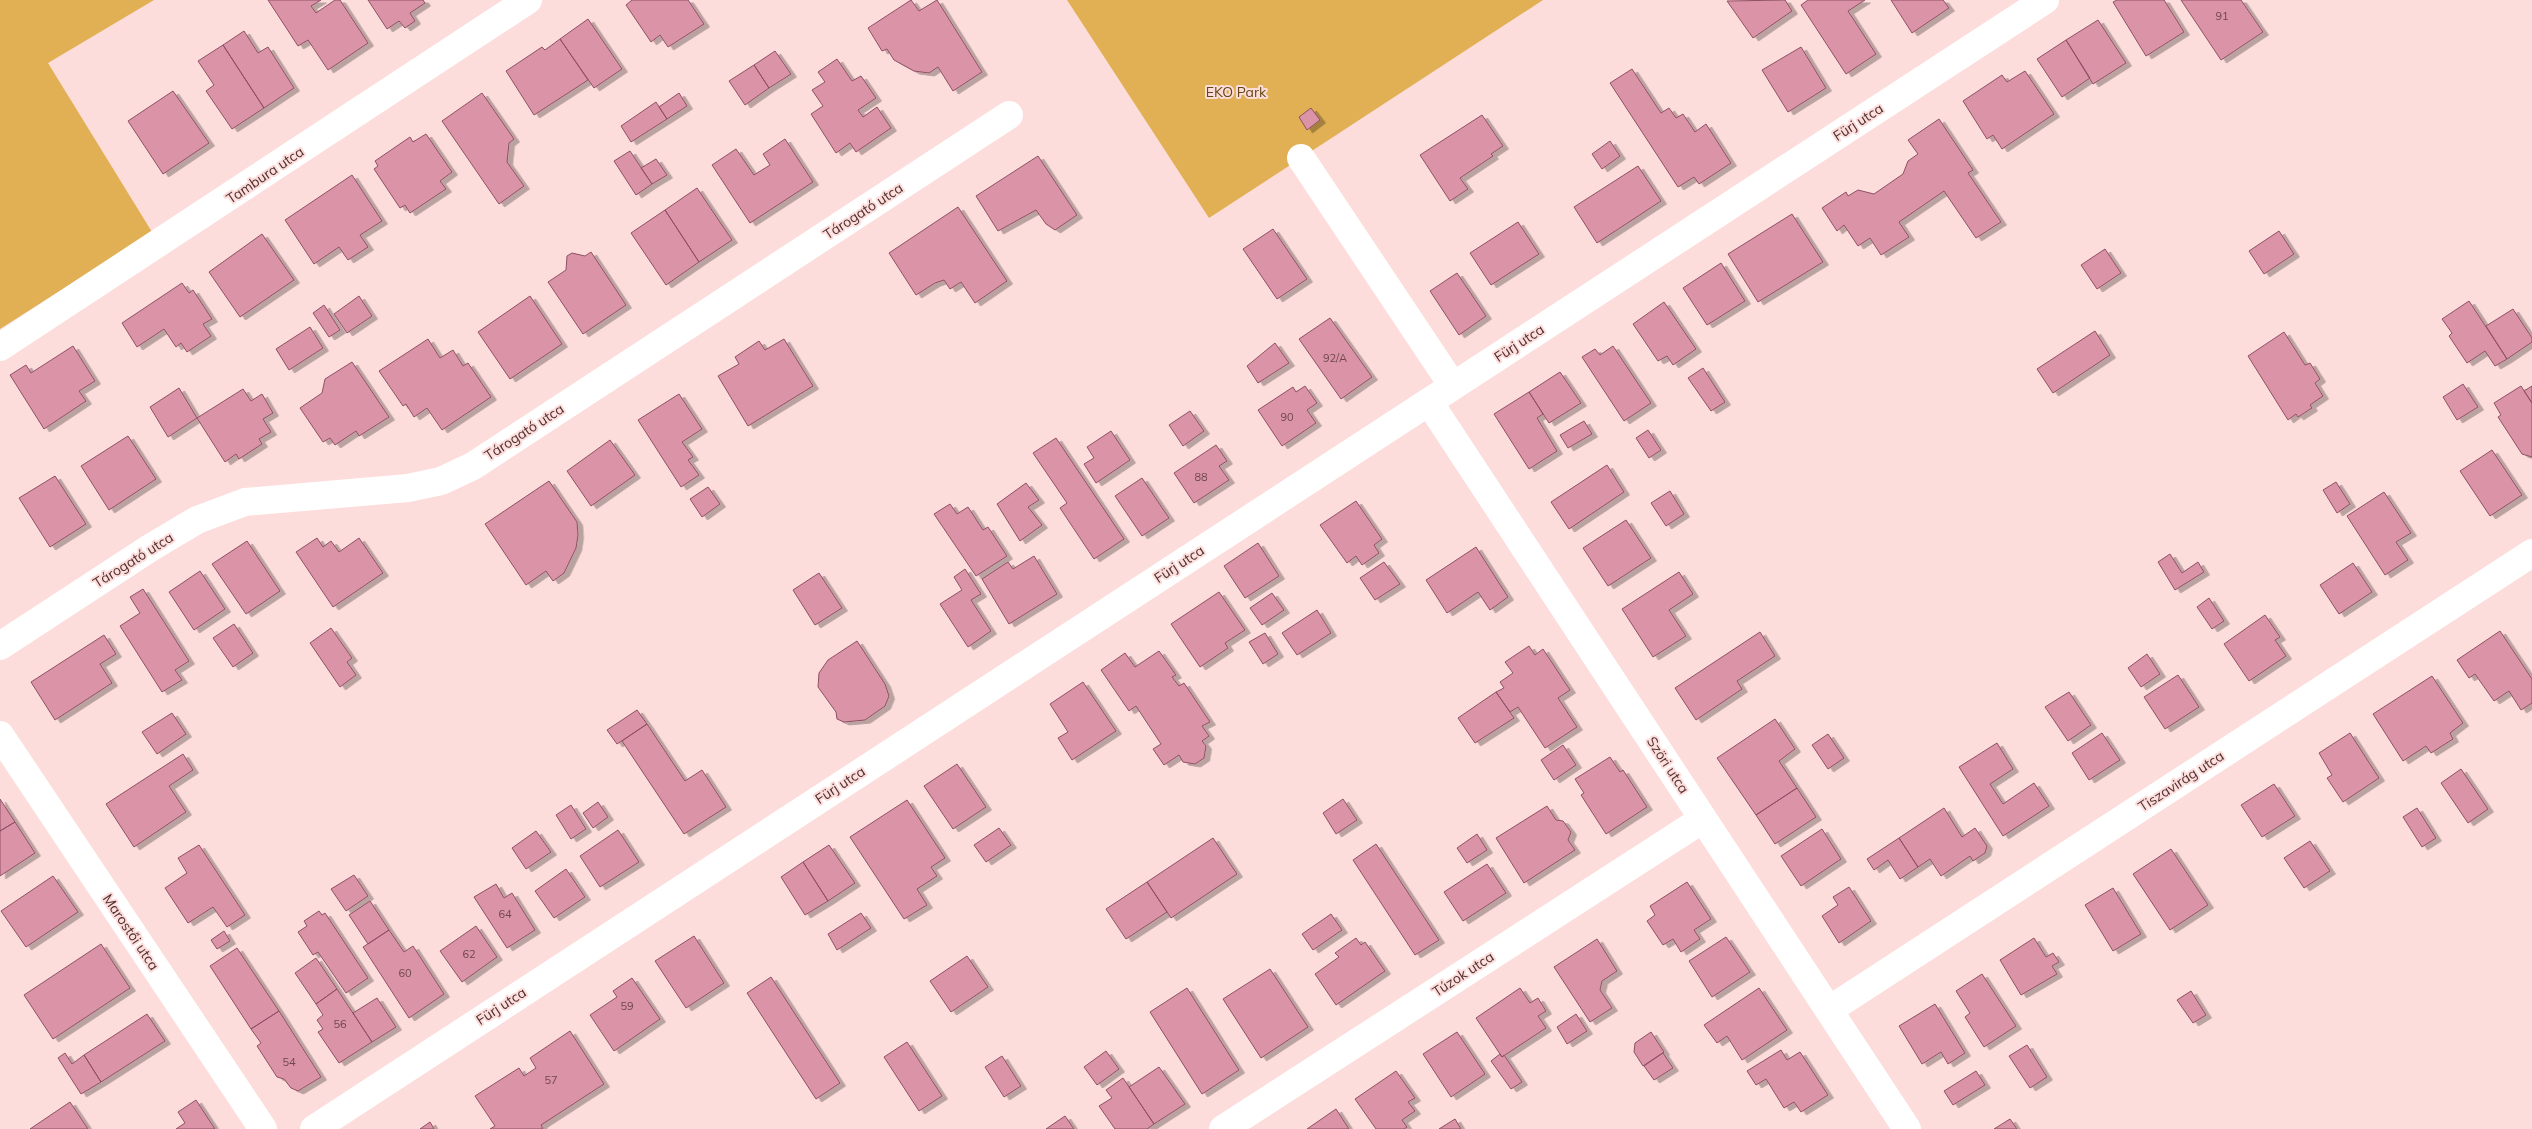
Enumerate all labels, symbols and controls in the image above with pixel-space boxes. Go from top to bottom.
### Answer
house number: 91 [2215,9,2229,23]
park label: EKO Park [1206,83,1267,101]
street label: Fürj utca [1830,99,1886,145]
street label: Tambura utca [223,142,307,208]
street label: Tárogató utca [820,179,906,243]
street label: Fürj utca [1491,320,1547,366]
house number: 92/A [1323,351,1347,365]
street label: Tárogató utca [481,400,567,464]
house number: 90 [1280,410,1294,424]
house number: 88 [1194,470,1208,484]
street label: Tárogató utca [89,528,177,592]
street label: Fürj utca [1151,541,1207,587]
street label: Szöri utca [1643,733,1693,797]
street label: Tiszavirág utca [2135,747,2227,815]
street label: Fürj utca [812,762,868,808]
street label: Marostői utca [99,890,163,974]
house number: 64 [498,907,512,921]
house number: 62 [462,947,476,961]
street label: Túzok utca [1429,947,1497,1001]
house number: 60 [398,966,412,980]
street label: Fürj utca [473,983,529,1029]
house number: 59 [620,999,634,1013]
house number: 56 [333,1017,347,1031]
house number: 54 [282,1055,296,1069]
house number: 57 [544,1073,558,1087]

